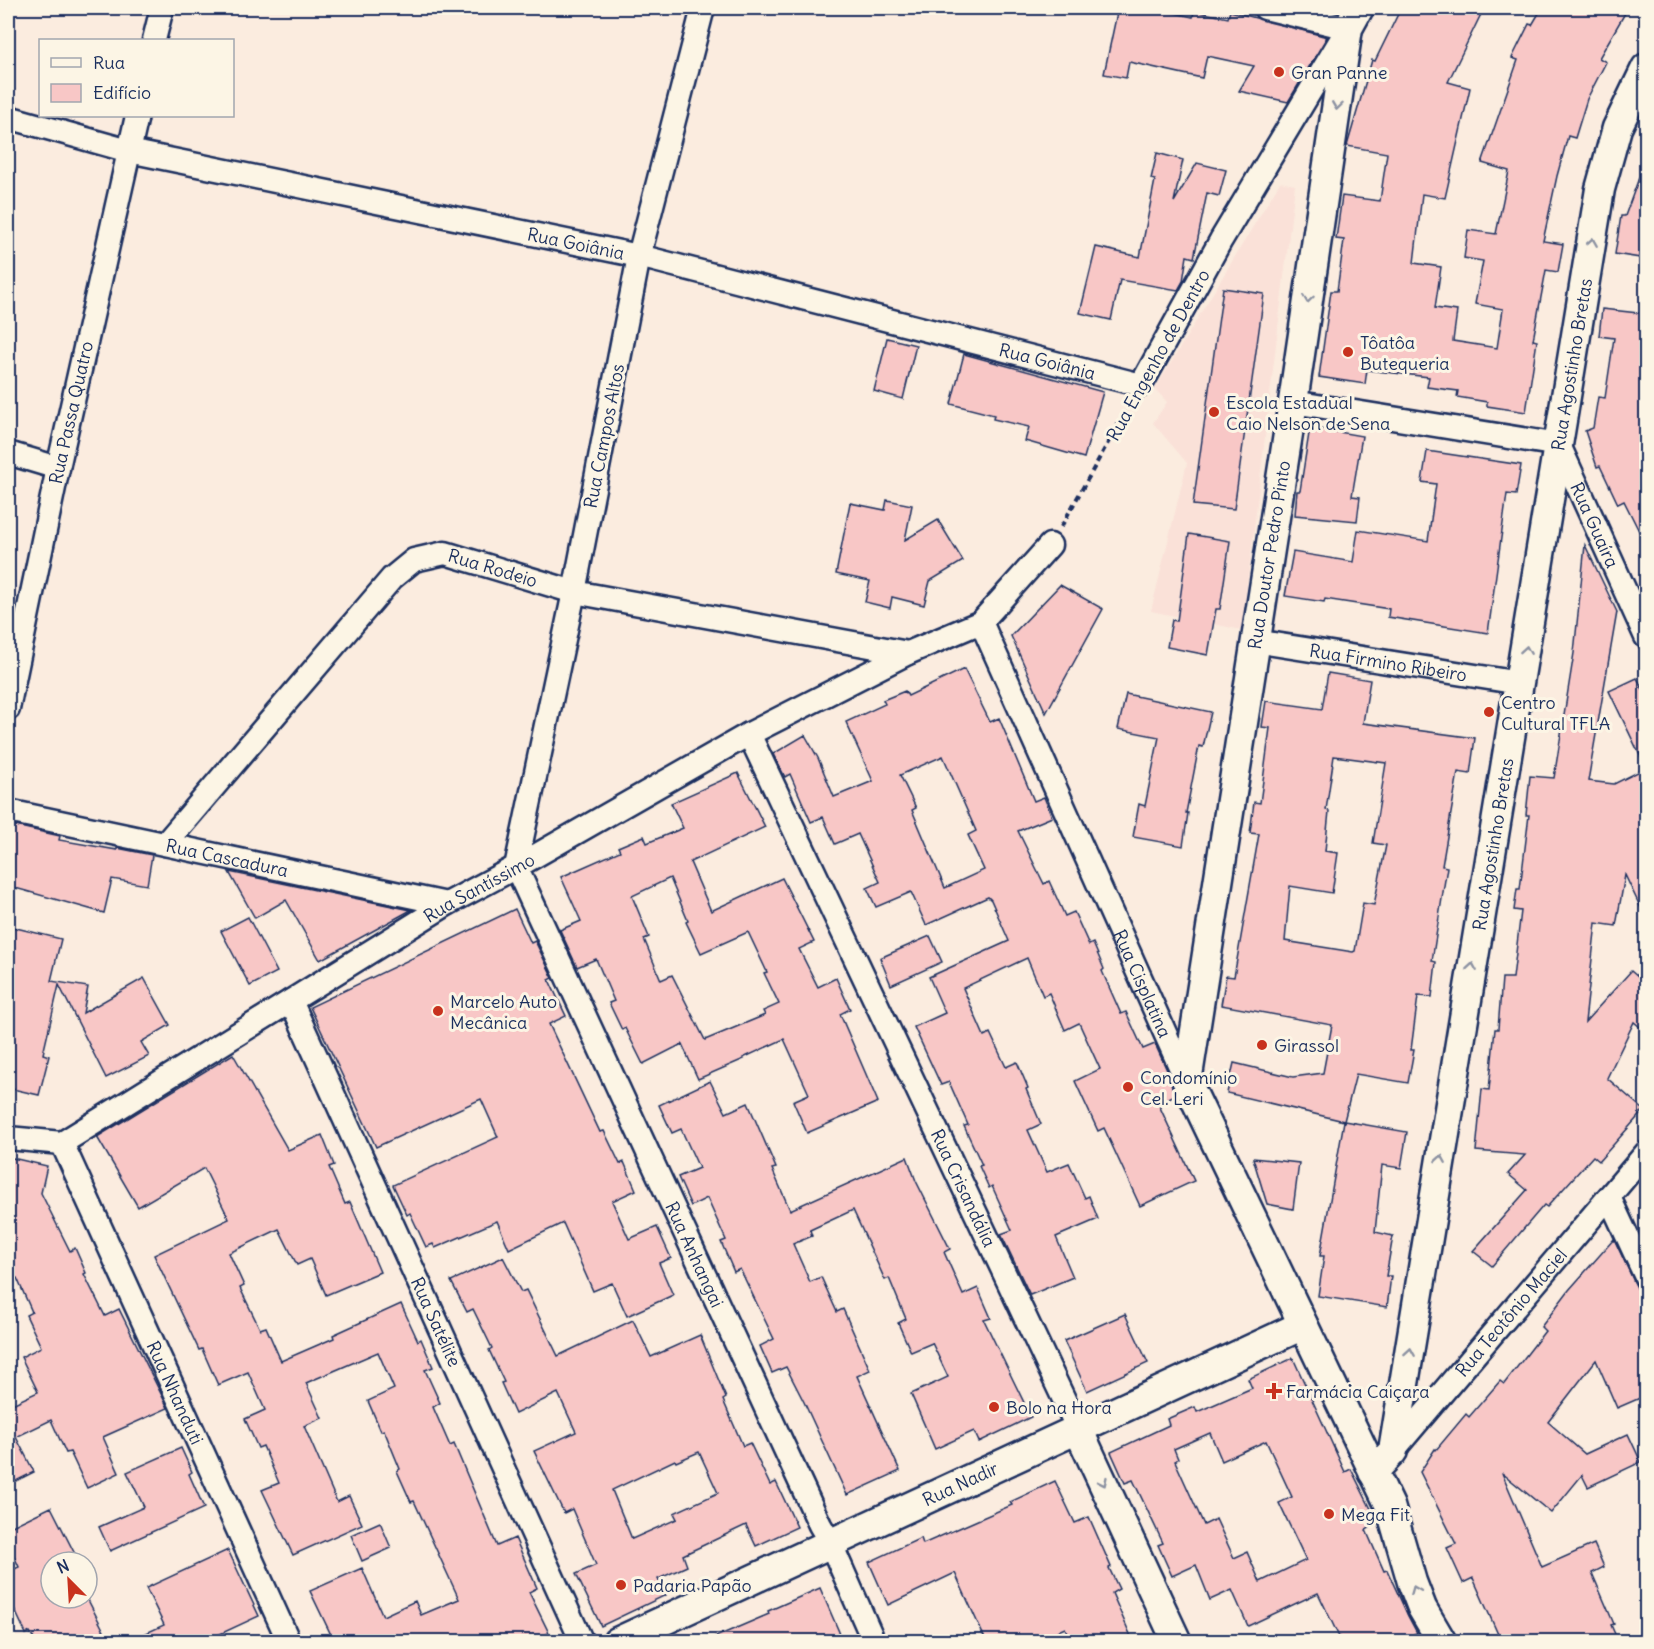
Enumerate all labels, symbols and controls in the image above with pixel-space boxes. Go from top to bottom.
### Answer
legend [39,39,234,117]
text: Rua [93,51,125,74]
place label: Gran Panne [1291,61,1387,84]
marker: Gran Panne [1272,65,1286,79]
text: Edifício [93,81,151,104]
one-way arrow [1331,102,1343,111]
street label: Rua Goiânia [525,222,627,264]
one-way arrow [1585,237,1597,247]
street label: Rua Engenho de Dentro [1101,265,1215,445]
street label: Rua Agostinho Bretas [1546,277,1597,453]
one-way arrow [1303,295,1315,304]
place label: Tôatôa Butequeria [1360,331,1450,375]
street label: Rua Goiânia [997,338,1098,384]
street label: Rua Passa Quatro [43,339,98,486]
marker: Tôatôa Butequeria [1341,345,1355,359]
street label: Rua Campos Altos [579,362,629,510]
place label: Escola Estadual Caio Nelson de Sena [1226,391,1390,435]
marker: Escola Estadual Caio Nelson de Sena [1207,405,1221,419]
street label: Rua Doutor Pedro Pinto [1243,459,1295,651]
street label: Rua Guaíra [1566,478,1625,571]
street label: Rua Rodeio [446,543,540,592]
street label: Rua Firmino Ribeiro [1308,638,1469,686]
one-way arrow [1519,646,1531,655]
place label: Centro Cultural TFLA [1501,691,1610,735]
marker: Centro Cultural TFLA [1482,705,1496,719]
street label: Rua Agostinho Bretas [1467,756,1518,932]
street label: Rua Cascadura [164,833,290,882]
street label: Rua Santíssimo [419,847,538,927]
street label: Rua Cisplatina [1109,926,1177,1041]
one-way arrow [1465,962,1478,972]
place label: Marcelo Auto Mecânica [450,990,557,1034]
marker: Marcelo Auto Mecânica [431,1004,445,1018]
place label: Girassol [1274,1034,1339,1057]
marker: Girassol [1255,1038,1269,1052]
place label: Condomínio Cel. Leri [1140,1066,1237,1110]
marker: Condomínio Cel. Leri [1121,1080,1135,1094]
street label: Rua Crisandália [926,1125,1002,1250]
one-way arrow [1434,1155,1446,1164]
street label: Rua Anhangai [661,1198,729,1311]
street label: Rua Teotônio Maciel [1450,1243,1572,1381]
street label: Rua Satélite [406,1273,467,1370]
street label: Rua Nhanduti [142,1337,209,1448]
one-way arrow [1403,1347,1415,1357]
place label: Farmácia Caiçara [1286,1380,1429,1403]
marker: Farmácia Caiçara [1267,1384,1281,1398]
place label: Bolo na Hora [1006,1396,1112,1419]
marker: Bolo na Hora [987,1400,1001,1414]
street label: Rua Nadir [919,1456,1002,1511]
one-way arrow [1095,1475,1107,1486]
place label: Mega Fit [1341,1503,1410,1526]
marker: Mega Fit [1322,1507,1336,1521]
north arrow [39,1550,99,1610]
text: N [54,1555,72,1578]
place label: Padaria Papão [633,1574,752,1597]
marker: Padaria Papão [614,1578,628,1592]
one-way arrow [1410,1585,1422,1596]

